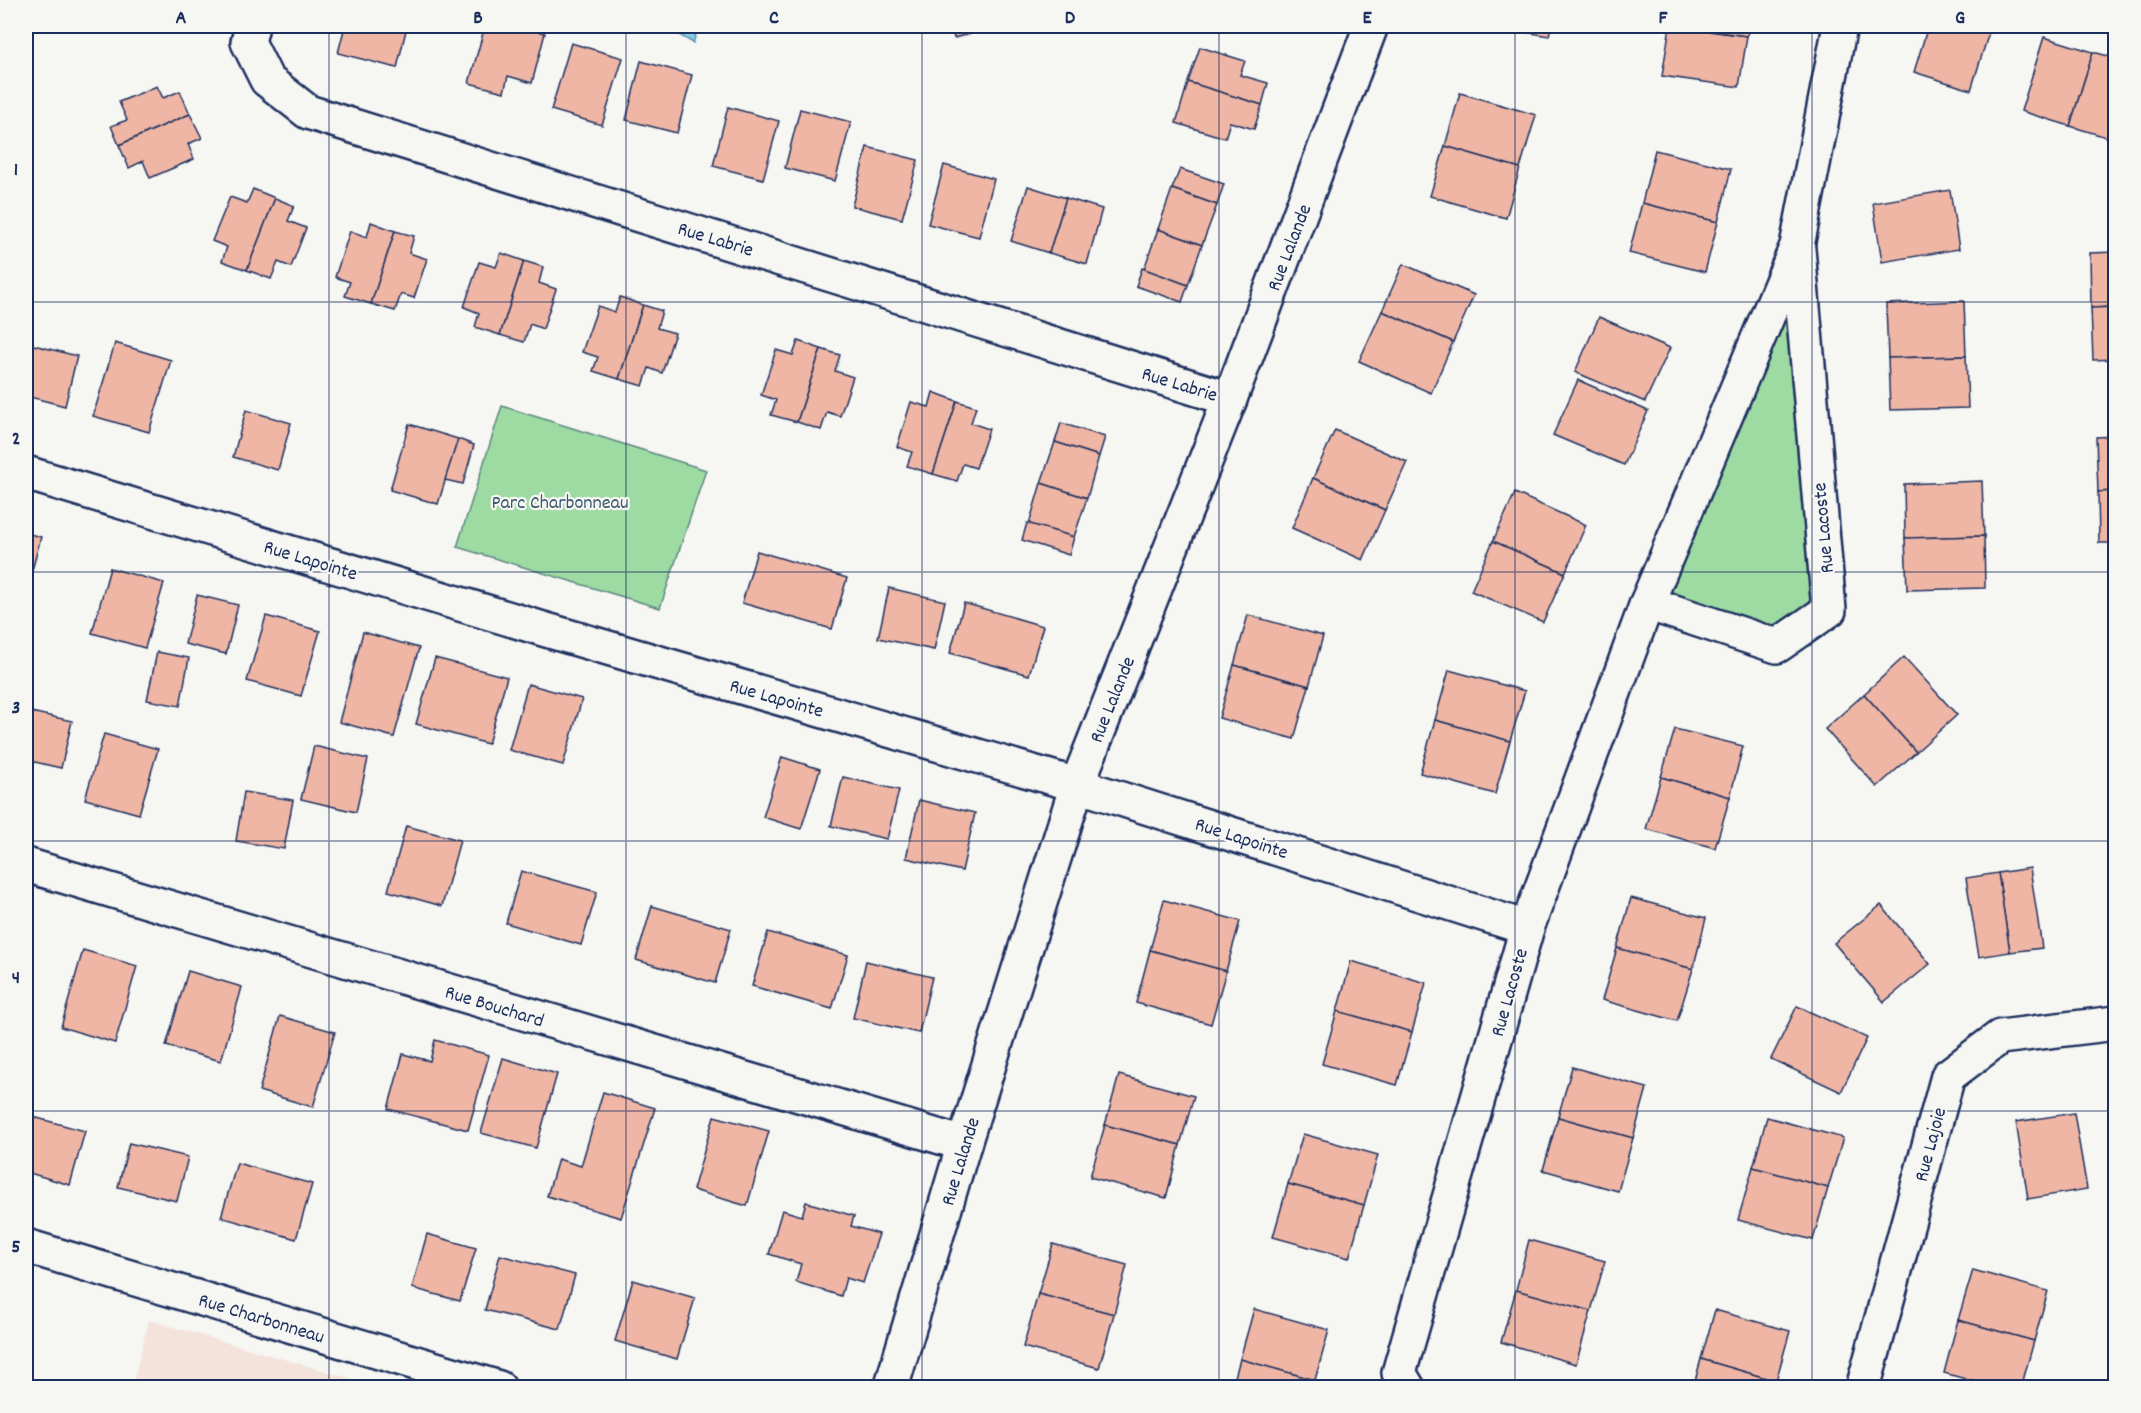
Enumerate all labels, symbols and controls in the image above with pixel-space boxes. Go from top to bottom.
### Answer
text: A [176,5,187,33]
text: B [473,5,483,33]
text: C [769,5,779,33]
text: D [1065,5,1076,33]
text: E [1362,5,1372,33]
text: F [1659,5,1669,33]
text: G [1955,5,1965,33]
text: 1 [14,157,18,185]
street label: Rue Lalande [1261,200,1320,296]
street label: Rue Labrie [674,216,757,266]
street label: Rue Labrie [1138,361,1221,411]
text: 2 [12,426,20,454]
street label: Rue Lacoste [1807,481,1843,574]
park label: Parc Charbonneau [491,490,629,518]
street label: Rue Lapointe [260,534,361,589]
street label: Rue Lalande [1084,653,1144,747]
street label: Rue Lapointe [726,673,827,727]
text: 3 [12,695,20,723]
street label: Rue Lapointe [1191,812,1291,868]
street label: Rue Lacoste [1485,945,1537,1040]
text: 4 [12,965,20,993]
street label: Rue Bouchard [441,980,547,1036]
street label: Rue Lajoie [1909,1104,1955,1185]
street label: Rue Lalande [935,1114,989,1209]
text: 5 [11,1234,21,1262]
street label: Rue Charbonneau [195,1287,328,1352]

